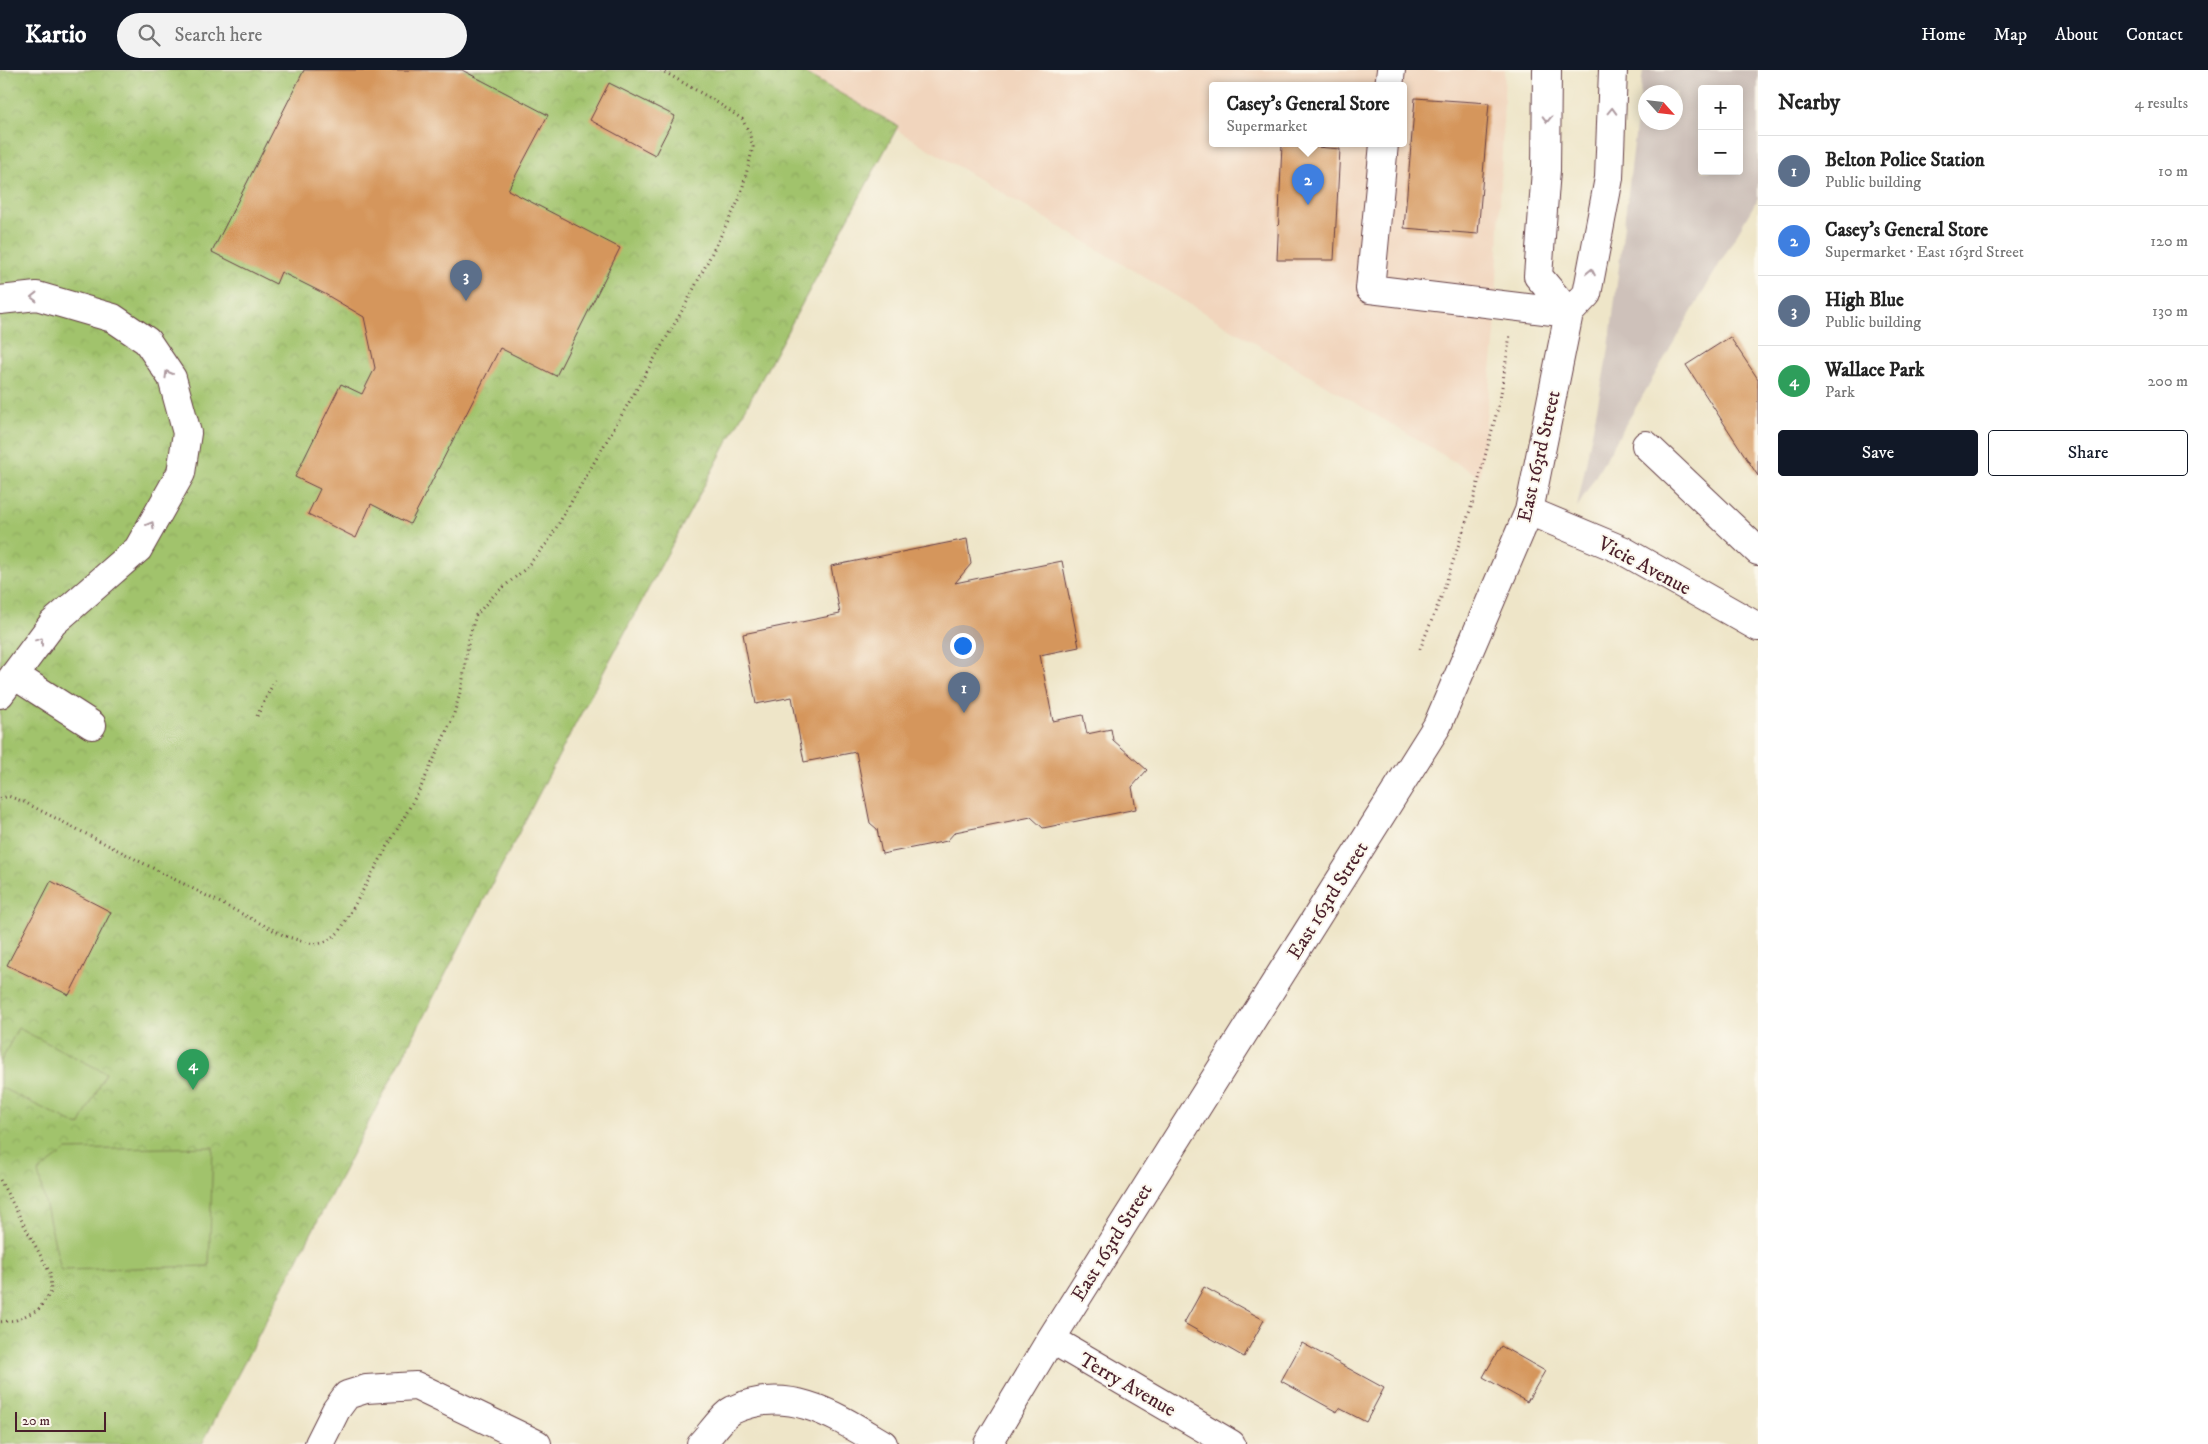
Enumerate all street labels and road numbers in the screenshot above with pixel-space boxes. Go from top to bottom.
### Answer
street label: East 163rd Street [1512,388,1567,524]
street label: Vicie Avenue [1593,531,1695,601]
street label: East 163rd Street [1282,837,1374,964]
street label: East 163rd Street [1066,1179,1158,1306]
street label: Terry Avenue [1074,1348,1180,1423]

